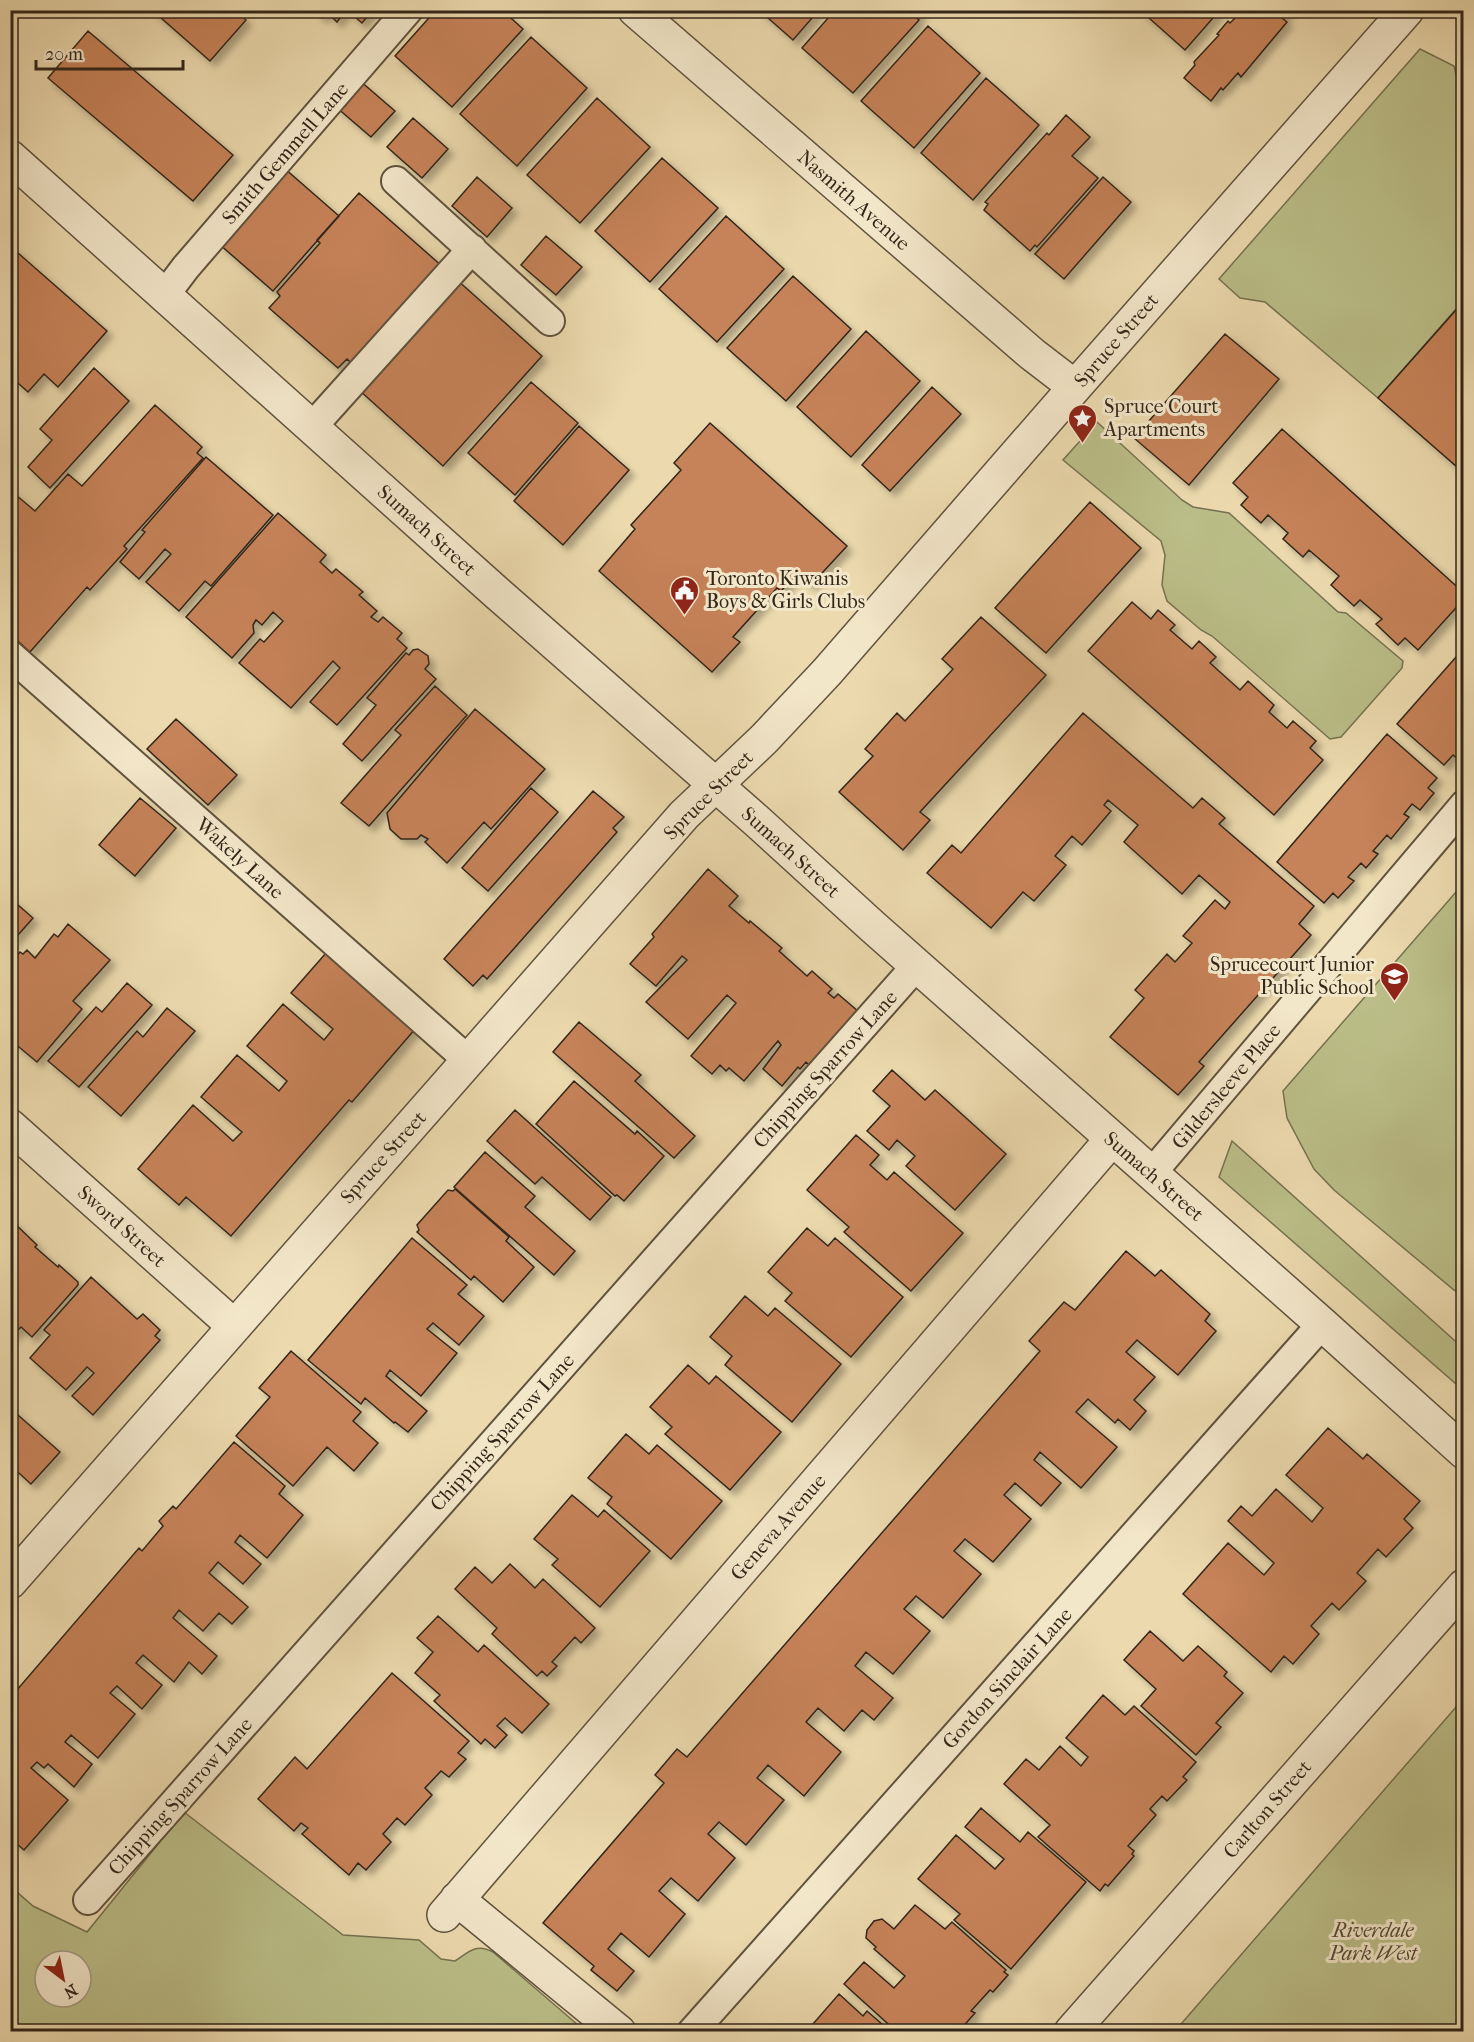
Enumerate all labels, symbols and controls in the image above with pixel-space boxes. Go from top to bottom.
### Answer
scale bar [36,33,183,71]
text: 20 m [45,44,83,65]
street label: Smith Gemmell Lane [217,78,353,229]
street label: Nasmith Avenue [793,145,914,255]
street label: Spruce Street [1069,289,1163,392]
place label: Spruce Court Apartments [1103,395,1218,441]
place icon: Spruce Court Apartments [1067,402,1099,444]
street label: Sumach Street [373,480,481,581]
place label: Toronto Kiwanis Boys & Girls Clubs [706,567,865,613]
public building icon: Toronto Kiwanis Boys & Girls Clubs [669,574,701,616]
street label: Spruce Street [659,746,758,845]
street label: Sumach Street [737,802,845,903]
street label: Wakely Lane [190,812,288,904]
place label: Sprucecourt Junior Public School [1210,953,1374,999]
school or university icon: Sprucecourt Junior Public School [1379,960,1411,1002]
street label: Chipping Sparrow Lane [749,986,902,1153]
street label: Gildersleeve Place [1167,1019,1286,1154]
street label: Spruce Street [336,1106,431,1208]
street label: Sumach Street [1099,1127,1208,1226]
street label: Sword Street [73,1181,170,1272]
street label: Chipping Sparrow Lane [426,1349,579,1516]
street label: Geneva Avenue [726,1469,831,1585]
street label: Gordon Sinclair Lane [938,1603,1077,1754]
street label: Chipping Sparrow Lane [104,1713,257,1880]
street label: Carlton Street [1219,1756,1316,1863]
park label: Riverdale Park West [1328,1919,1419,1965]
north arrow [33,1949,93,2009]
text: N [60,1980,81,2003]

